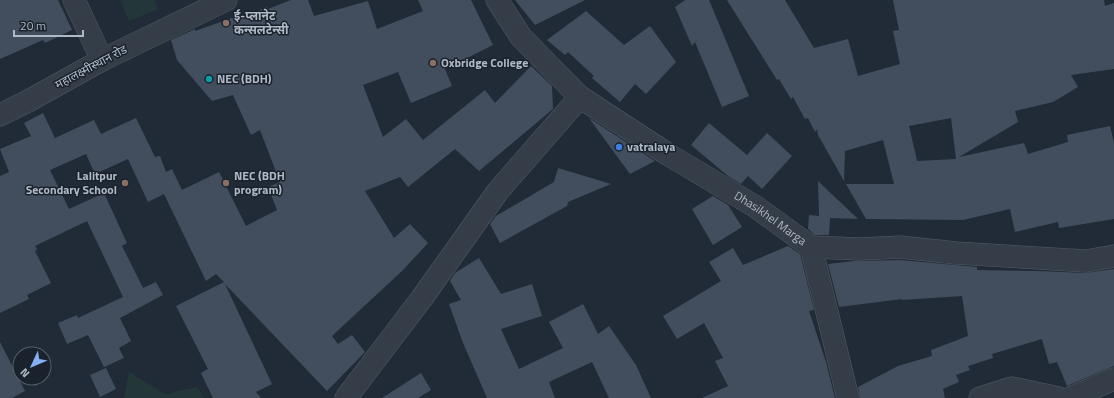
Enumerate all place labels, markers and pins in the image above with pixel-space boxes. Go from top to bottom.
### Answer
place label: ई-प्लानेट कन्सलटेन्सी [234,6,289,39]
marker: ई-प्लानेट कन्सलटेन्सी [221,18,231,28]
place label: Oxbridge College [441,53,528,72]
marker: Oxbridge College [428,58,438,68]
place label: NEC (BDH) [217,69,272,88]
marker: NEC (BDH) [204,74,214,84]
place label: vatralaya [627,137,675,156]
marker: vatralaya [614,142,624,152]
place label: Lalitpur Secondary School [26,166,118,199]
place label: NEC (BDH program) [234,166,285,199]
marker: Lalitpur Secondary School [120,178,130,188]
marker: NEC (BDH program) [221,178,231,188]

